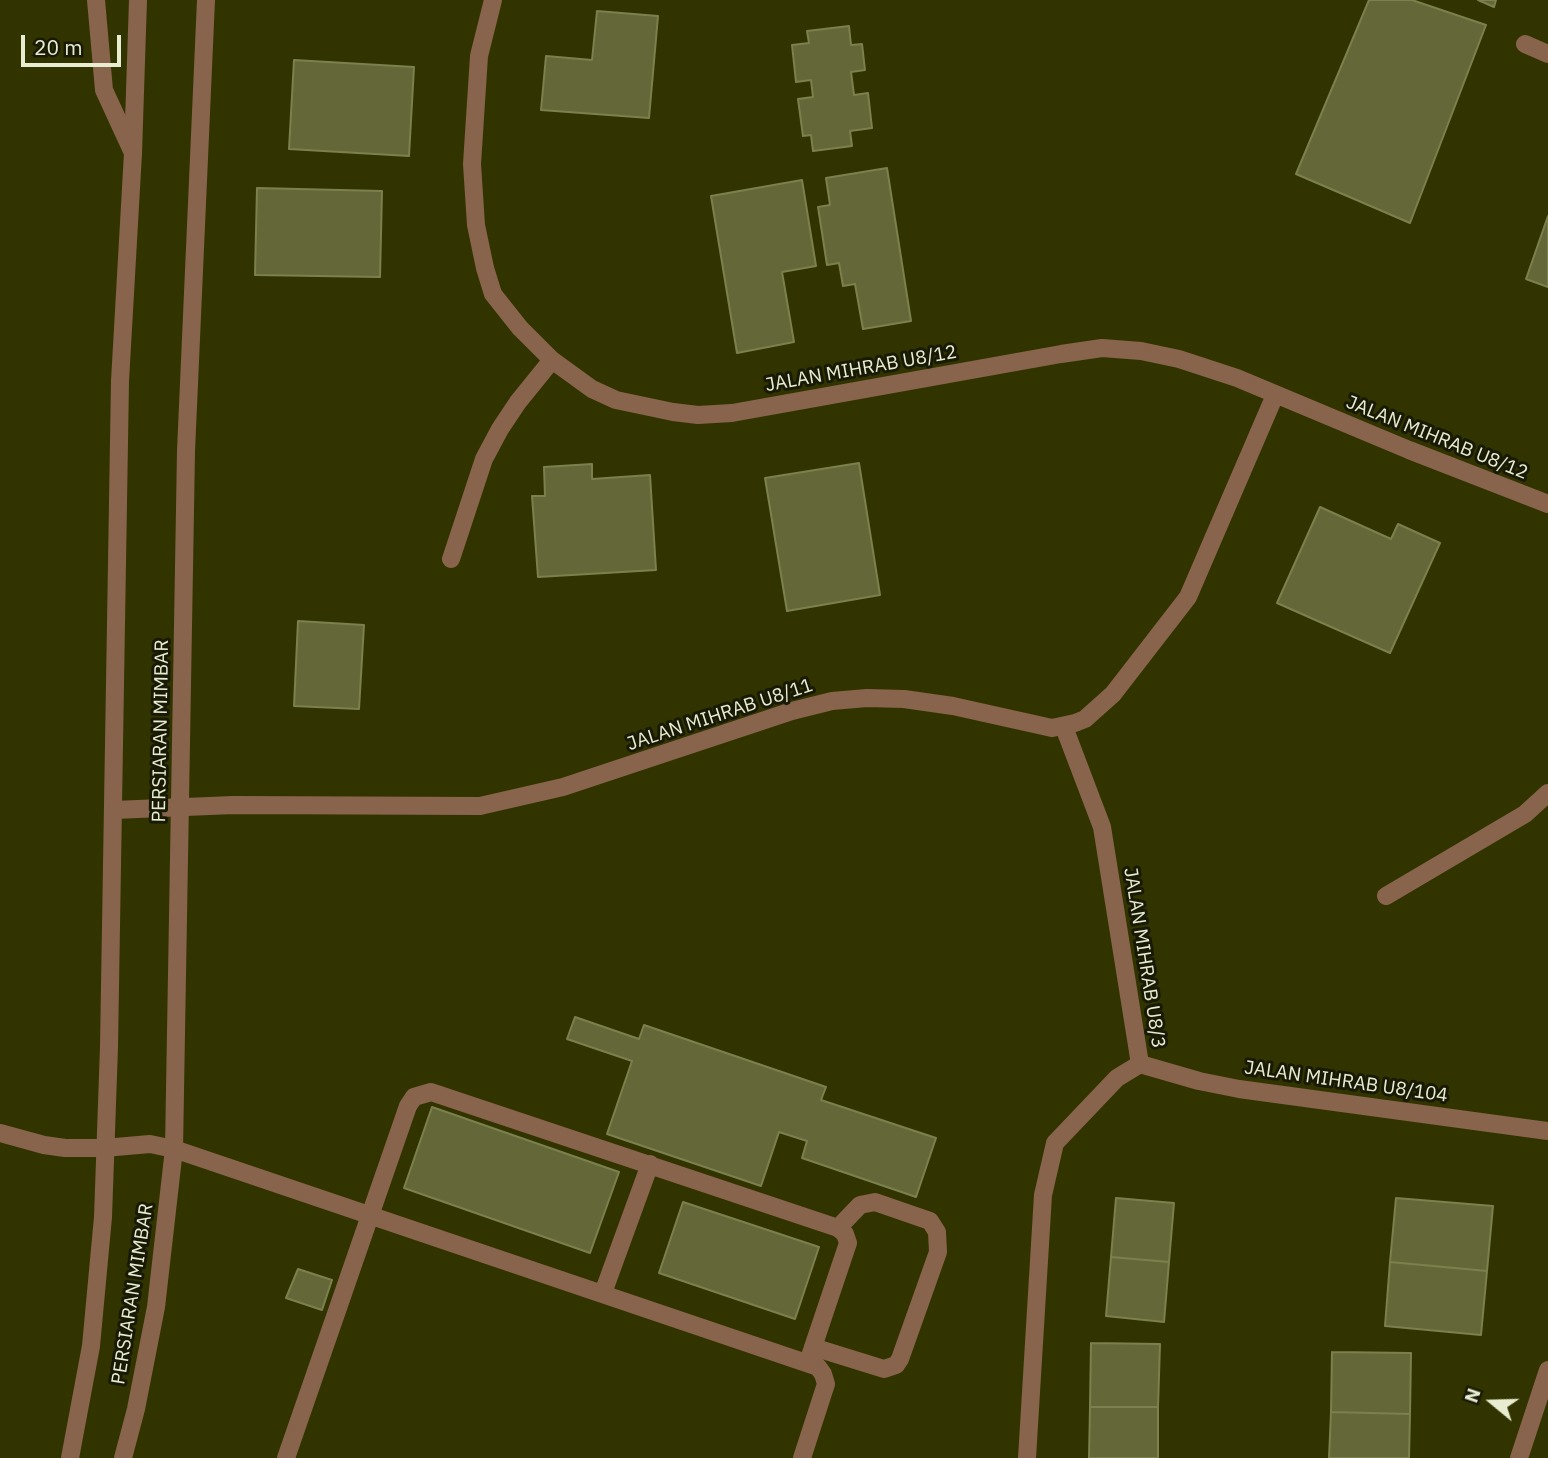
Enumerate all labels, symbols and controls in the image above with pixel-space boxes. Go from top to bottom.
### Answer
scale bar [24,21,124,65]
text: 20 m [34,33,83,61]
street label: JALAN MIHRAB U8/12 [764,341,958,397]
street label: JALAN MIHRAB U8/12 [1343,391,1531,485]
street label: PERSIARAN MIMBAR [148,639,174,823]
street label: JALAN MIHRAB U8/11 [624,674,816,756]
street label: JALAN MIHRAB U8/3 [1118,866,1170,1050]
street label: JALAN MIHRAB U8/104 [1243,1056,1449,1108]
street label: PERSIARAN MIMBAR [107,1202,159,1386]
north arrow [1457,1367,1527,1437]
text: N [1459,1385,1486,1406]

